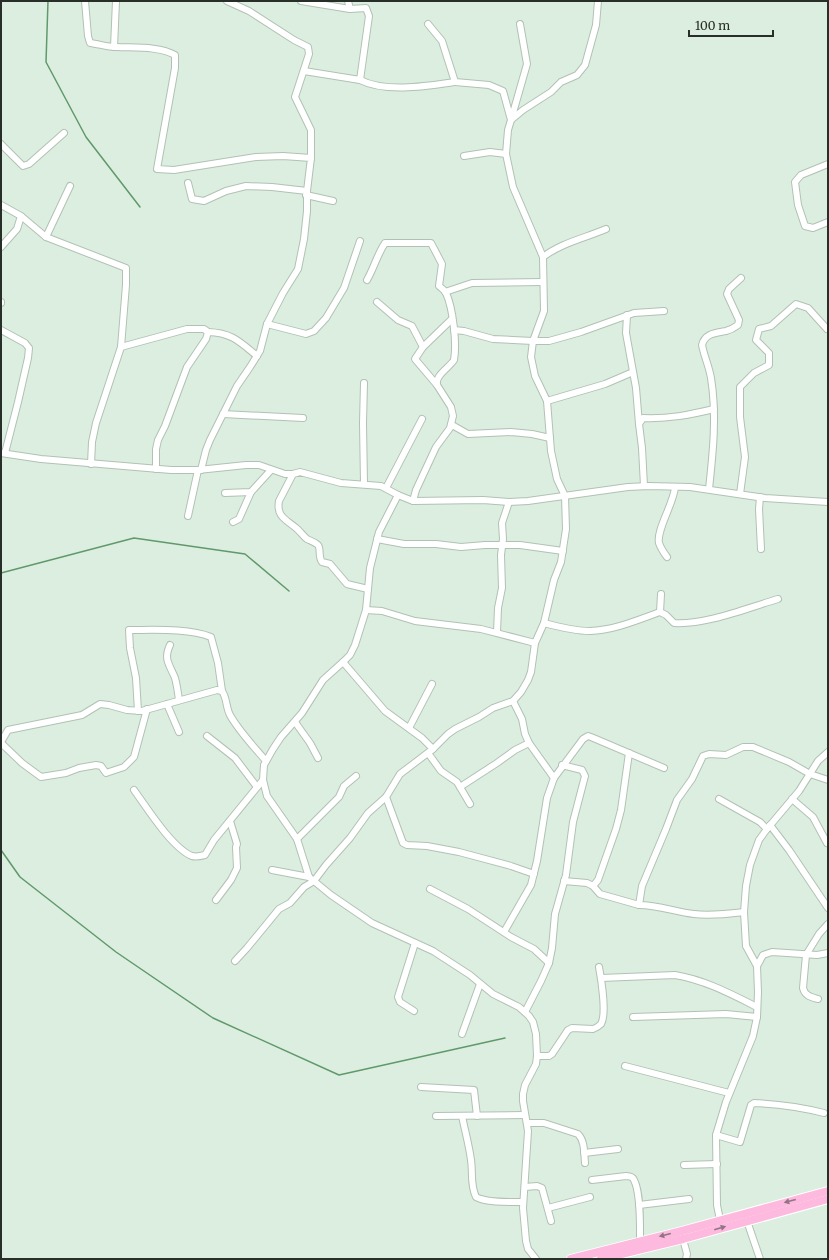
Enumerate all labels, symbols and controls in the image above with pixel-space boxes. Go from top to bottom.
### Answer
scale bar [689,12,773,38]
text: 100 m [695,18,730,33]
one-way arrow [784,1198,796,1204]
one-way arrow [714,1225,726,1231]
one-way arrow [659,1233,671,1239]

